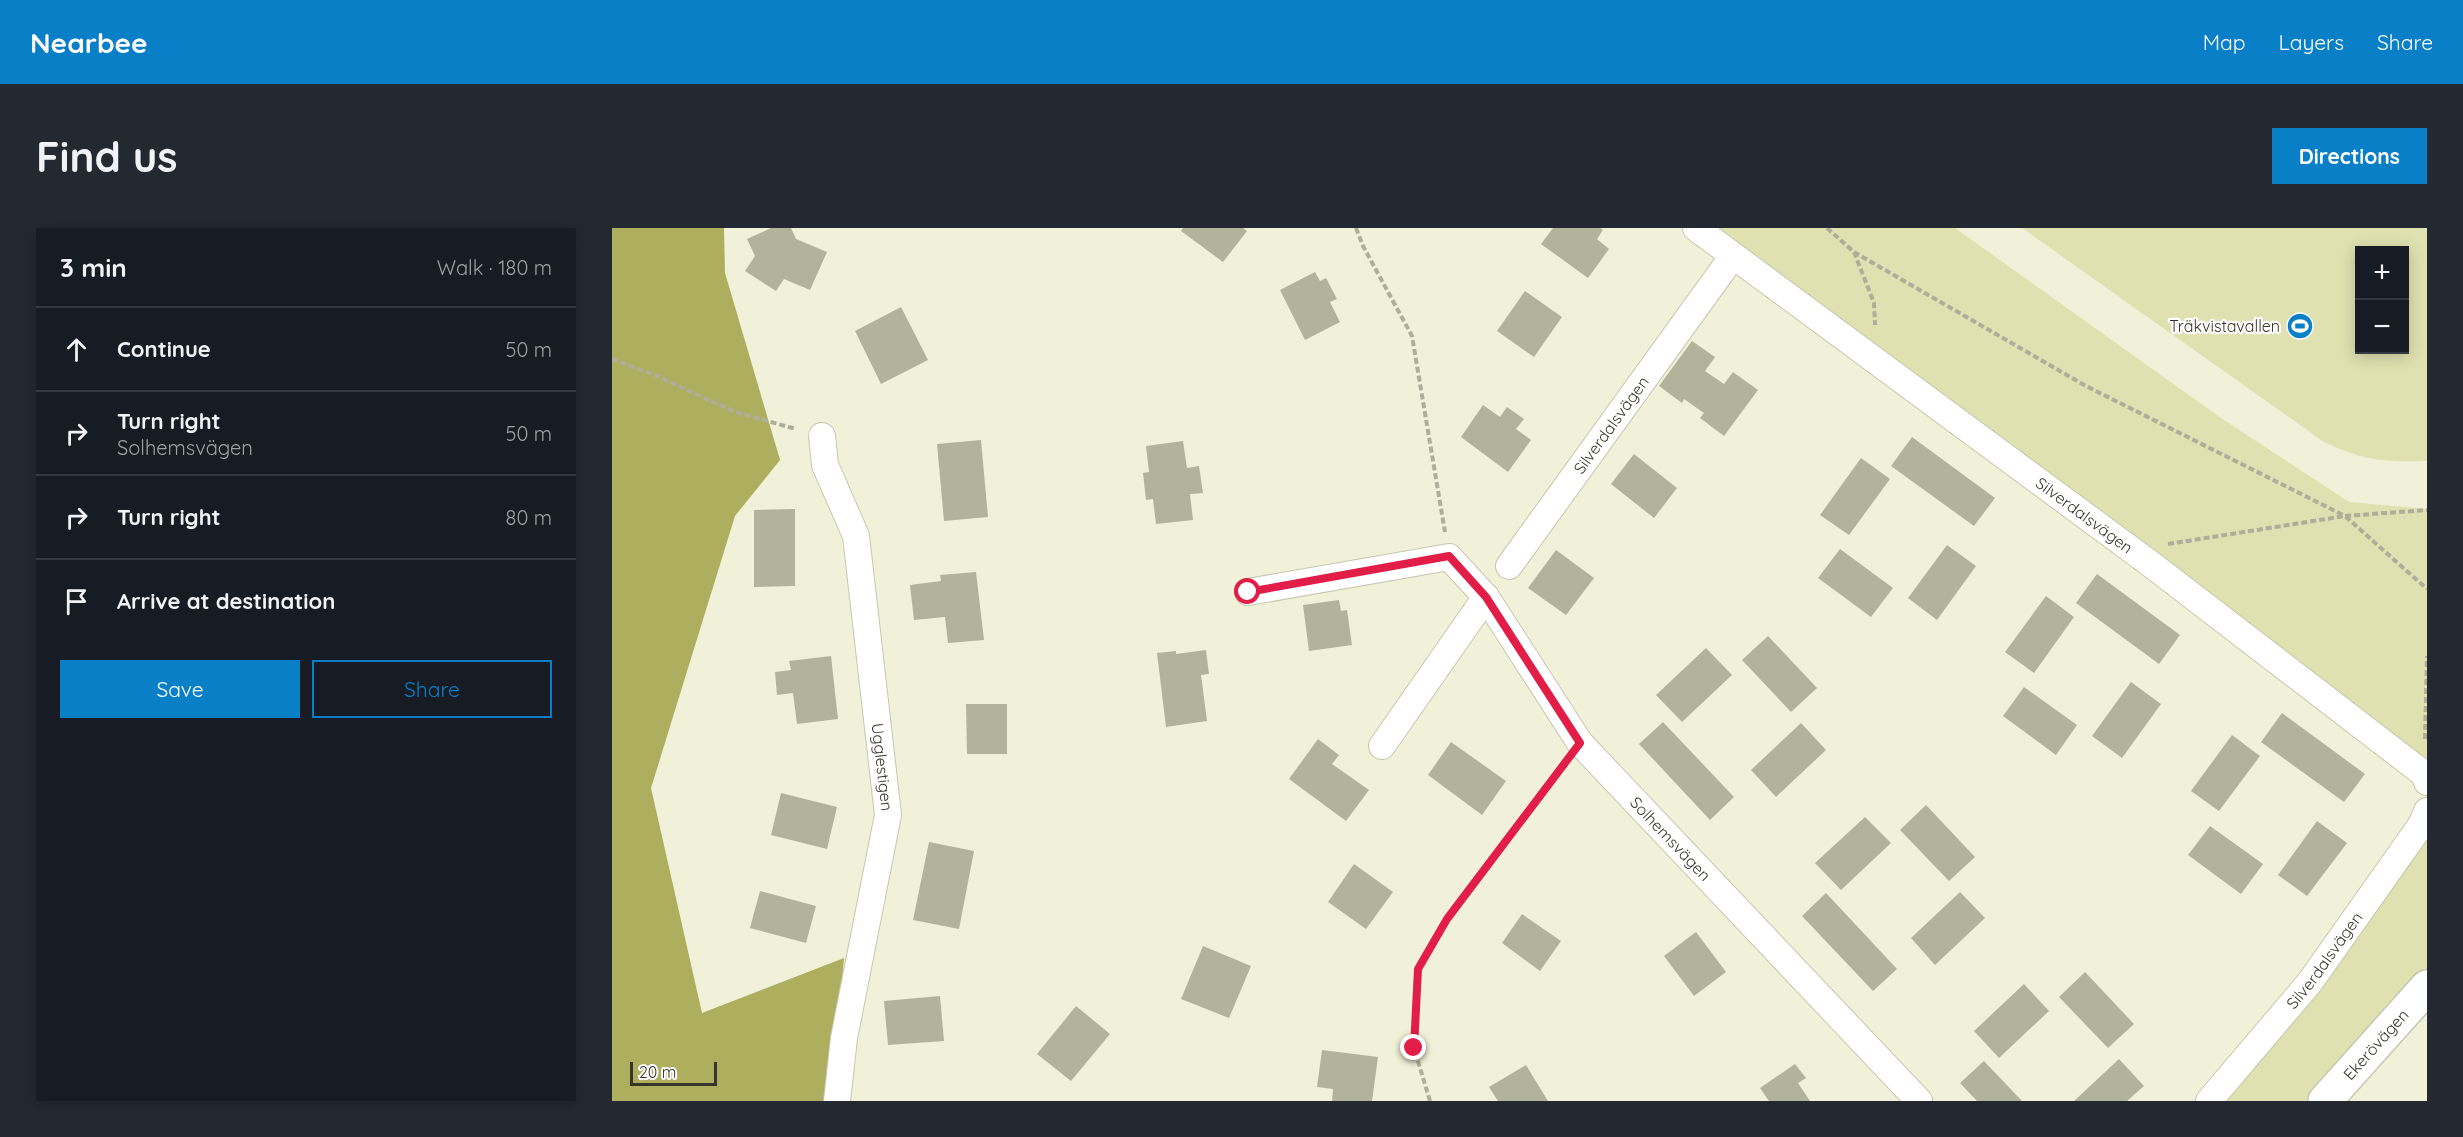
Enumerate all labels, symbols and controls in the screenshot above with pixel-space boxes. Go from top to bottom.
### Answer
text: Nearbee [30,25,148,60]
text: Map [2203,29,2246,55]
text: Layers [2279,29,2344,55]
text: Share [2377,29,2433,55]
button: Directions [2272,128,2427,184]
text: Find us [36,130,178,183]
map controls [2355,246,2409,354]
button: + [2355,246,2409,300]
text: 3 min [60,251,127,284]
text: Walk · 180 m [437,255,552,280]
button: − [2355,300,2409,354]
sports icon: Träkvistavallen [2285,311,2315,341]
place label: Träkvistavallen [2169,316,2280,336]
icon: ahead [60,333,93,366]
text: Continue [117,335,211,363]
text: 50 m [506,337,552,362]
street label: Silverdalsvägen [1569,372,1653,478]
text: Turn right [117,407,221,435]
icon: right [60,417,93,450]
text: 50 m [506,421,552,446]
text: Solhemsvägen [117,435,253,460]
street label: Silverdalsvägen [2032,473,2137,557]
icon: right [60,501,93,534]
text: Turn right [117,503,221,531]
text: 80 m [506,505,552,530]
route start [1234,578,1260,604]
icon: arrive [60,585,93,618]
text: Arrive at destination [117,587,335,615]
button: Save [60,660,300,718]
button: Share [312,660,552,718]
street label: Ugglestigen [868,722,897,812]
street label: Solhemsvägen [1626,792,1715,885]
street label: Silverdalsvägen [2282,908,2367,1013]
street label: Ekerövägen [2339,1005,2413,1084]
route end [1400,1034,1426,1060]
scale bar [630,1059,717,1086]
text: 20 m [639,1062,676,1082]

